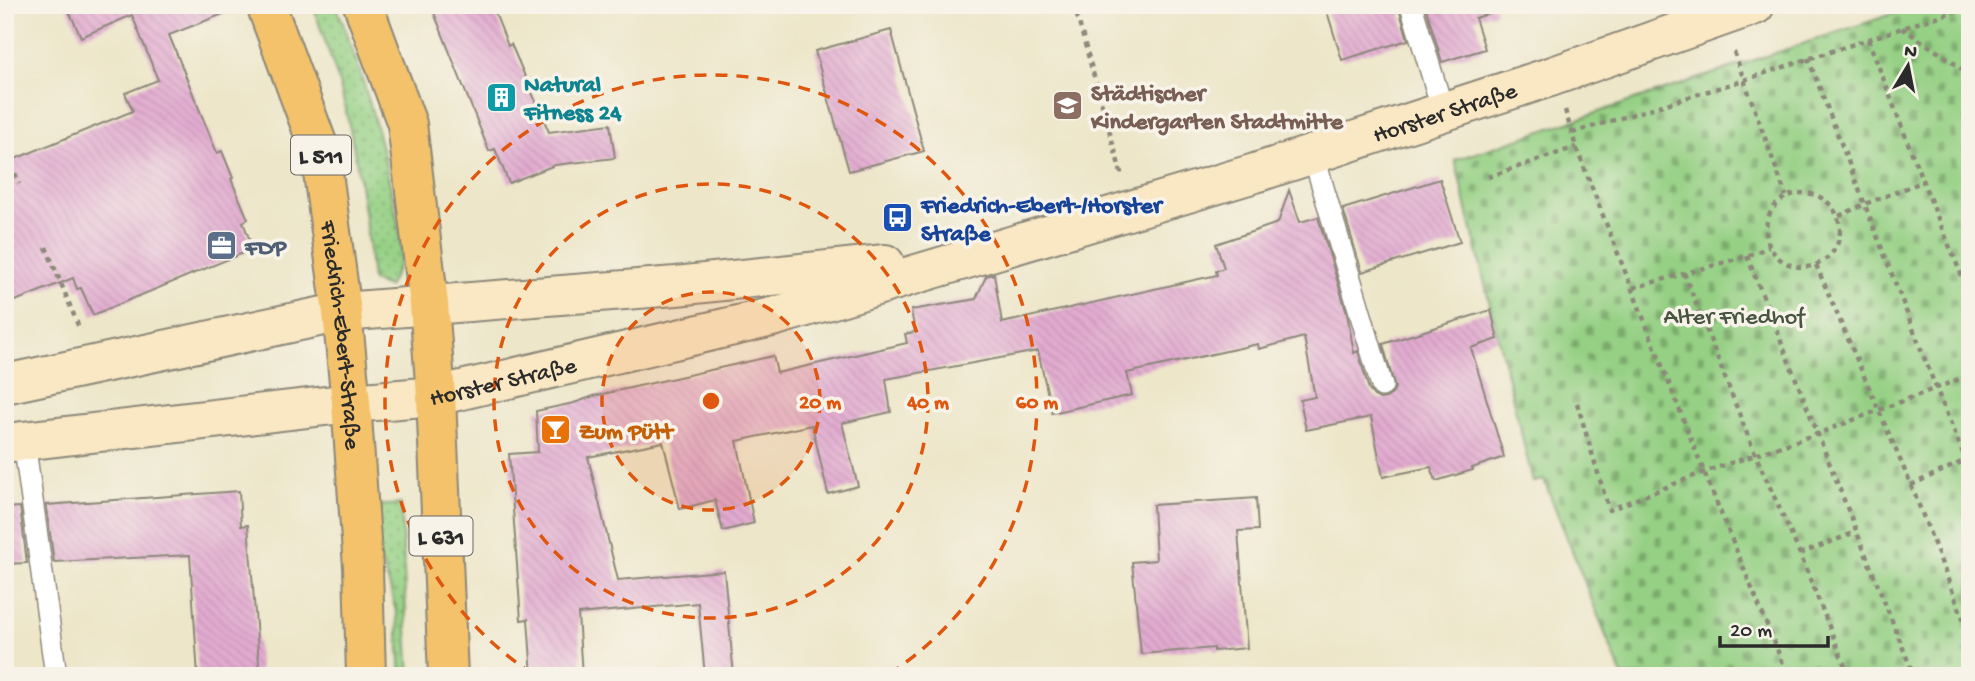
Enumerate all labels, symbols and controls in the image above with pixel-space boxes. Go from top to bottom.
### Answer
north arrow [1874,32,1944,102]
text: N [1902,40,1918,65]
place label: Natural Fitness 24 [523,72,622,129]
street label: Horster Straße [1370,78,1522,152]
building icon: Natural Fitness 24 [484,80,518,114]
place label: Städtischer Kindergarten Stadtmitte [1090,81,1344,138]
school or university icon: Städtischer Kindergarten Stadtmitte [1051,89,1085,123]
road number: L 511 [291,136,351,174]
place label: Friedrich-Ebert-/Horster Straße [920,193,1164,250]
bus stop icon: Friedrich-Ebert-/Horster Straße [881,201,915,235]
street label: Friedrich-Ebert-Straße [312,218,365,451]
office icon: FDP [205,229,239,263]
place label: FDP [244,235,287,264]
park label: Alter Friedhof [1664,304,1806,333]
street label: Horster Straße [427,352,580,415]
centre of rings [699,389,723,413]
text: 20 m [799,392,841,417]
text: 40 m [906,392,949,417]
text: 60 m [1016,392,1058,417]
bar icon: Zum Pütt [539,413,573,447]
place label: Zum Pütt [579,419,675,448]
road number: L 631 [410,516,472,556]
scale bar [1720,604,1828,648]
text: 20 m [1730,620,1772,645]

